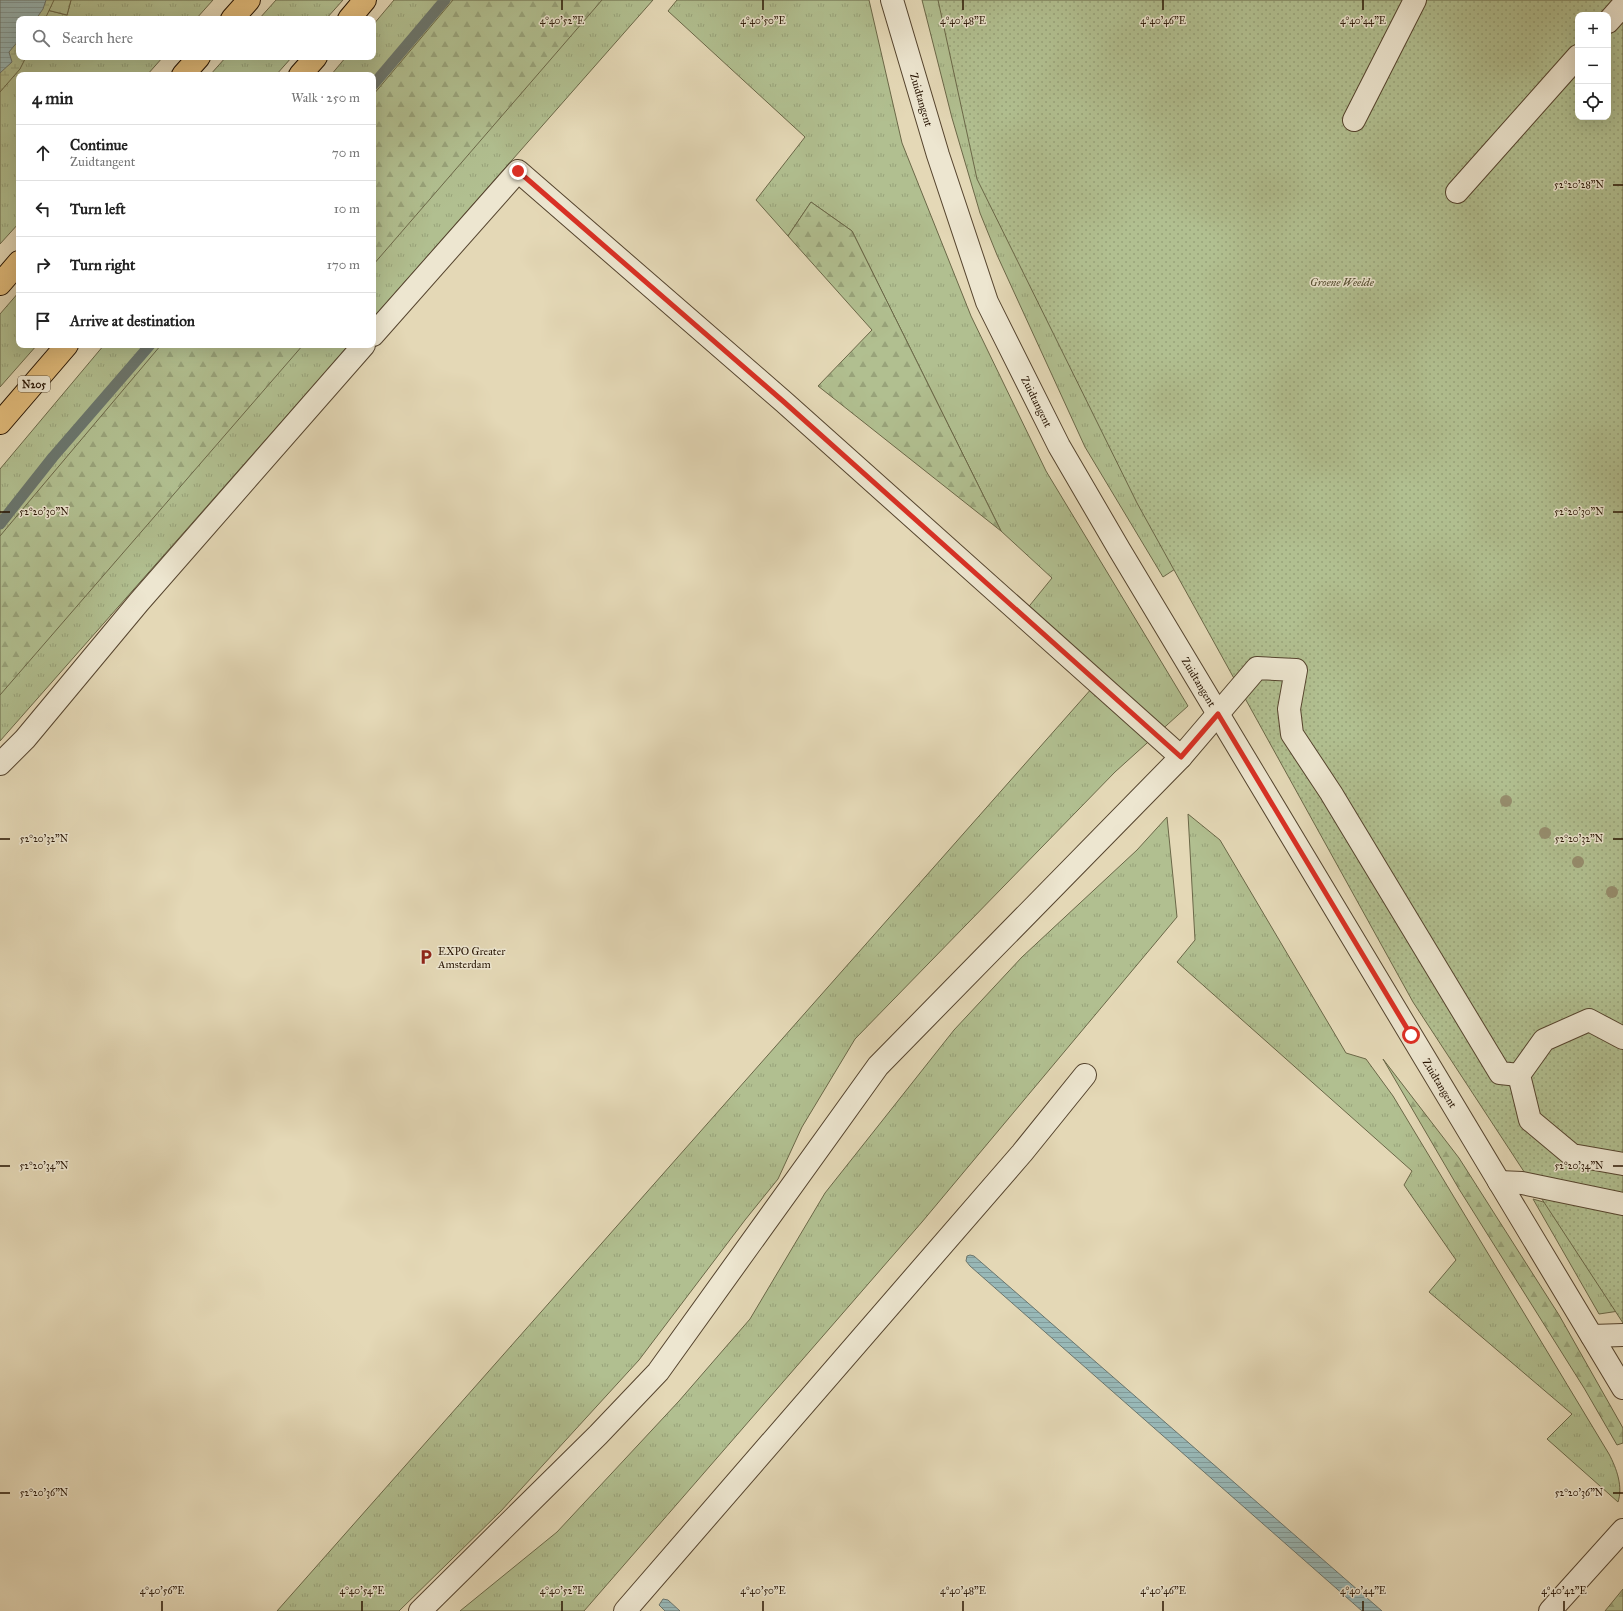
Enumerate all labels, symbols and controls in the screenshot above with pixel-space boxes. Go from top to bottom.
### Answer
map controls [1575,12,1611,120]
button: + [1575,12,1611,48]
text: 4°40'52"E [540,15,584,27]
text: 4°40'50"E [740,15,786,27]
text: 4°40'48"E [940,15,986,27]
text: 4°40'46"E [1140,15,1186,27]
text: 4°40'44"E [1340,15,1386,27]
search box [16,16,376,60]
icon: search [30,27,52,49]
text: Search here [62,29,133,47]
button: − [1575,48,1611,84]
street label: Zuidtangent [907,71,935,128]
button: locate [1575,84,1611,120]
text: 4 min [32,88,73,109]
text: Walk · 250 m [291,90,360,106]
text: Continue [70,136,128,154]
icon: ahead [32,142,54,164]
text: 70 m [332,145,360,161]
text: Zuidtangent [70,154,135,170]
route end [509,162,527,180]
text: 52°20'28"N [1554,179,1604,191]
icon: left [32,198,54,220]
text: Turn left [70,200,126,218]
text: 10 m [334,201,360,217]
icon: right [32,254,54,276]
text: Turn right [70,256,135,274]
text: 170 m [327,257,360,273]
park label: Groene Weelde [1310,276,1375,289]
icon: arrive [32,310,54,332]
text: Arrive at destination [70,312,195,330]
street label: Zuidtangent [1018,374,1055,430]
road number: N205 [18,376,50,392]
text: 52°20'30"N [19,506,69,518]
text: 52°20'30"N [1554,506,1604,518]
street label: Zuidtangent [1179,655,1218,709]
text: 52°20'32"N [20,833,69,845]
text: 52°20'32"N [1555,833,1604,845]
place label: EXPO Greater Amsterdam [437,945,506,971]
parking icon: EXPO Greater Amsterdam [417,948,435,966]
route start [1402,1026,1420,1044]
street label: Zuidtangent [1420,1056,1459,1111]
text: 52°20'34"N [19,1160,69,1172]
text: 52°20'34"N [1554,1160,1604,1172]
text: 52°20'36"N [20,1487,69,1499]
text: 52°20'36"N [1555,1487,1604,1499]
text: 4°40'56"E [140,1585,184,1597]
text: 4°40'54"E [340,1585,384,1597]
text: 4°40'52"E [540,1585,584,1597]
text: 4°40'50"E [740,1585,786,1597]
text: 4°40'48"E [940,1585,986,1597]
text: 4°40'46"E [1140,1585,1186,1597]
text: 4°40'44"E [1340,1585,1386,1597]
text: 4°40'42"E [1541,1585,1587,1597]

